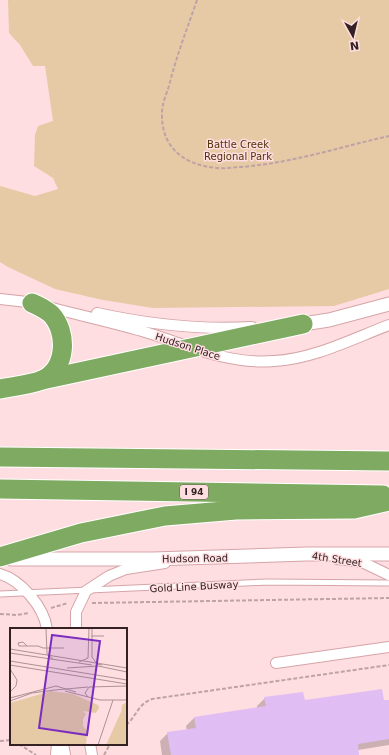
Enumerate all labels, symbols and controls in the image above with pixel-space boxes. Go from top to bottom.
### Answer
north arrow [333,16,373,56]
text: N [349,38,360,52]
park label: Battle Creek Regional Park [204,139,272,162]
street label: Hudson Place [154,331,222,362]
road number: I 94 [180,485,208,499]
street label: 4th Street [311,550,363,569]
street label: Hudson Road [162,552,228,565]
street label: Gold Line Busway [149,579,239,594]
inset map [10,628,127,745]

